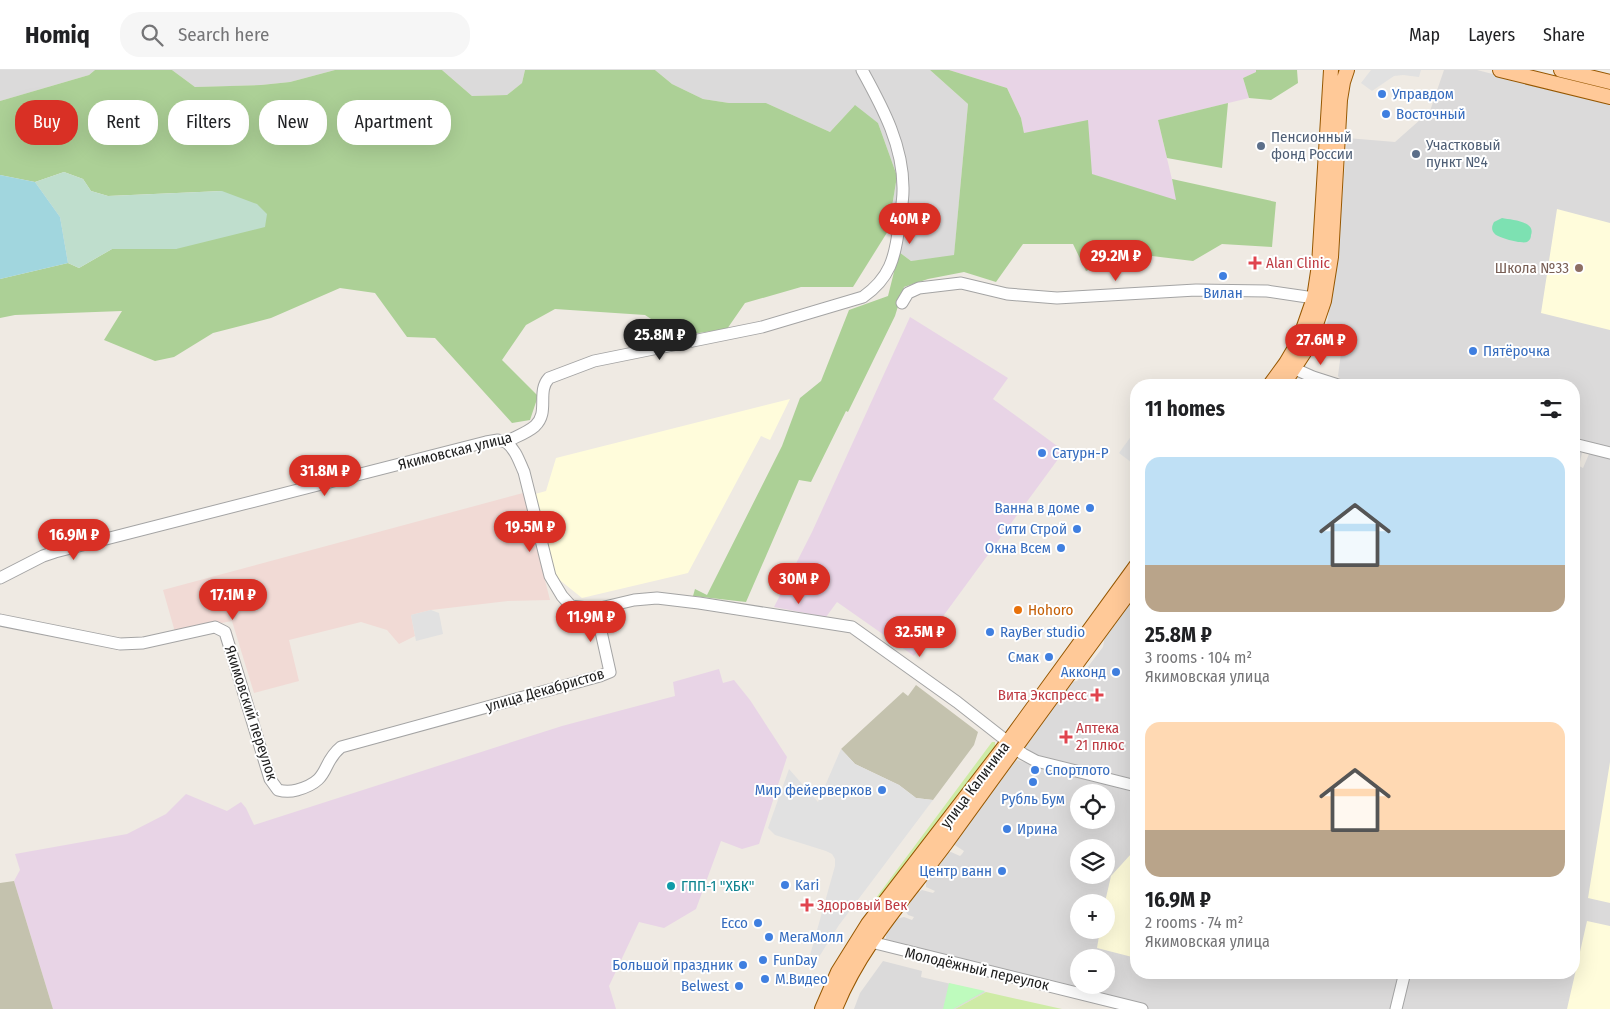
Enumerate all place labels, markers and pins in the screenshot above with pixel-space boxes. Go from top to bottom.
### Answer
place label: Управдом [1391,85,1454,103]
marker: Управдом [1376,88,1388,100]
place label: Восточный [1396,105,1466,123]
marker: Восточный [1380,108,1392,120]
place label: Пенсионный фонд России [1271,128,1353,163]
place label: Участковый пункт №4 [1425,136,1501,171]
marker: Пенсионный фонд России [1255,140,1267,152]
marker: Участковый пункт №4 [1410,148,1422,160]
pin: 40M ₽ [875,202,945,245]
pin: 29.2M ₽ [1070,240,1162,282]
place label: Alan Clinic [1266,254,1330,272]
marker: Alan Clinic [1248,256,1262,270]
place label: Школа №33 [1495,259,1569,277]
marker: Школа №33 [1573,262,1585,274]
marker: Вилан [1217,270,1229,282]
place label: Вилан [1203,284,1243,302]
pin: 25.8M ₽ [614,318,706,361]
pin: 27.6M ₽ [1275,324,1367,366]
place label: Пятёрочка [1483,342,1550,360]
marker: Пятёрочка [1467,345,1479,357]
place label: Сатурн-Р [1052,444,1109,462]
marker: Сатурн-Р [1036,447,1048,459]
pin: 31.8M ₽ [279,454,371,497]
place label: Ванна в доме [995,499,1080,517]
marker: Ванна в доме [1084,502,1096,514]
pin: 19.5M ₽ [484,510,576,553]
pin: 16.9M ₽ [28,518,120,561]
place label: Сити Строй [997,520,1067,538]
marker: Сити Строй [1071,523,1083,535]
place label: Окна Всем [985,539,1051,557]
marker: Окна Всем [1055,542,1067,554]
pin: 30M ₽ [764,562,834,605]
pin: 17.1M ₽ [187,578,279,621]
pin: 11.9M ₽ [545,600,637,643]
place label: Hohoro [1028,601,1074,619]
marker: Hohoro [1012,604,1024,616]
pin: 32.5M ₽ [874,616,966,658]
place label: RayBer studio [1000,623,1085,641]
marker: RayBer studio [984,626,996,638]
place label: Смак [1008,648,1039,666]
marker: Смак [1043,651,1055,663]
place label: Акконд [1061,663,1106,681]
marker: Акконд [1110,666,1122,678]
place label: Вита Экспресс [998,686,1088,704]
marker: Вита Экспресс [1091,689,1103,701]
place label: Аптека 21 плюс [1076,719,1125,754]
marker: Аптека 21 плюс [1060,731,1072,743]
place label: Спортлото [1045,761,1110,779]
marker: Спортлото [1029,764,1041,776]
marker: Рубль Бум [1027,776,1039,788]
place label: Мир фейерверков [755,781,872,799]
marker: Мир фейерверков [876,784,888,796]
place label: Рубль Бум [1001,790,1065,808]
place label: Ирина [1017,820,1058,838]
marker: Ирина [1001,823,1013,835]
place label: Центр ванн [919,862,992,880]
marker: Центр ванн [996,865,1008,877]
place label: Kari [795,876,819,894]
place label: ГПП-1 "ХБК" [681,877,754,895]
marker: Kari [779,879,791,891]
marker: ГПП-1 "ХБК" [665,880,677,892]
place label: Здоровый Век [817,896,907,914]
marker: Здоровый Век [801,899,813,911]
place label: Ecco [721,914,748,932]
marker: Ecco [752,917,764,929]
place label: МегаМолл [779,928,844,946]
marker: МегаМолл [763,931,775,943]
place label: FunDay [773,951,817,969]
marker: FunDay [757,954,769,966]
place label: Большой праздник [612,956,733,974]
marker: Большой праздник [737,959,749,971]
place label: М.Видео [775,970,828,988]
marker: М.Видео [759,973,771,985]
place label: Belwest [681,977,729,995]
marker: Belwest [733,980,745,992]

